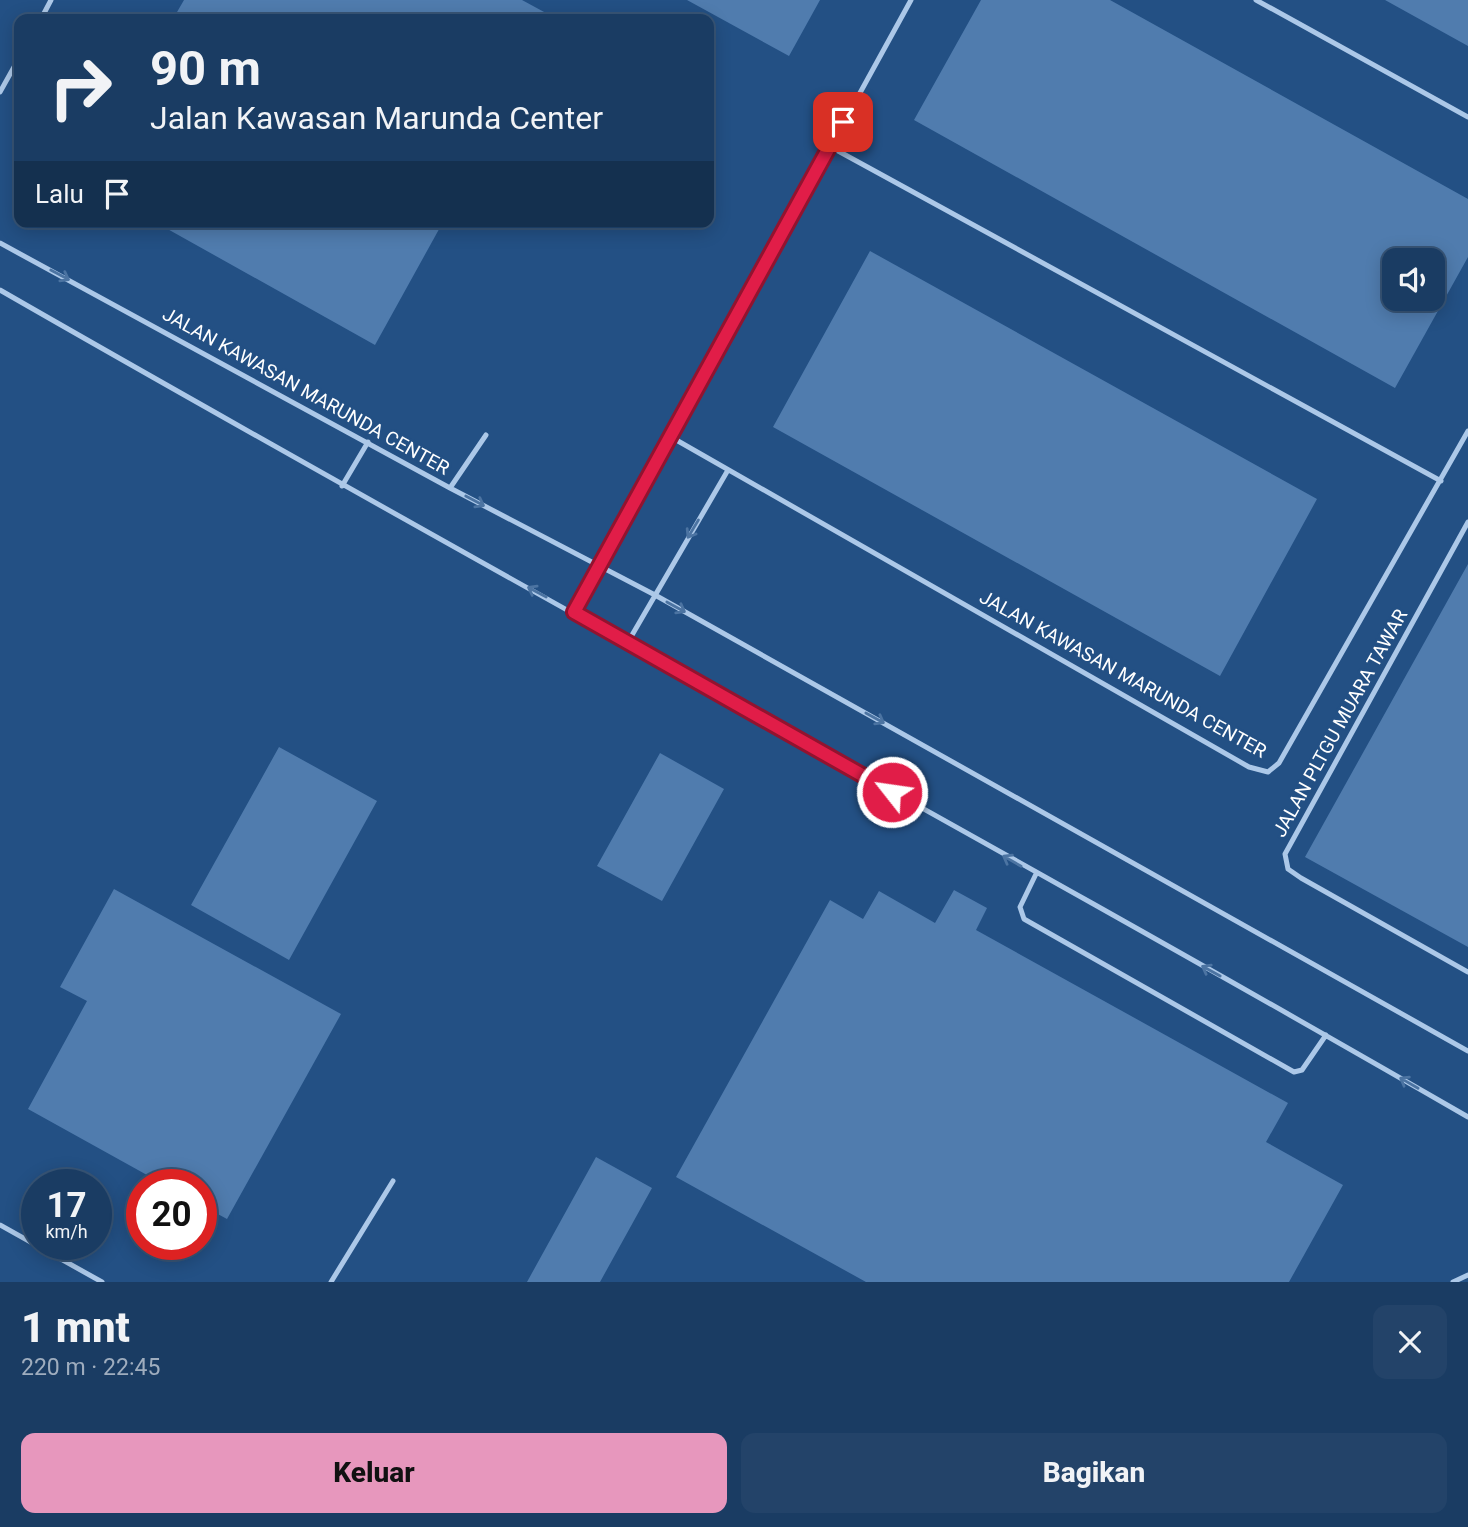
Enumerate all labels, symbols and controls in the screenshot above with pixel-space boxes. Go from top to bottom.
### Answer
text: 90 m [150,40,261,97]
icon: right [35,42,126,133]
pin [813,92,873,152]
text: Jalan Kawasan Marunda Center [150,99,603,137]
icon: arrive [824,103,862,141]
icon: arrive [98,175,136,213]
text: Lalu [35,179,84,209]
map controls [1382,248,1445,311]
button: sound [1382,248,1445,311]
one-way arrow [49,269,70,282]
street label: JALAN KAWASAN MARUNDA CENTER [158,302,454,480]
one-way arrow [464,495,485,509]
one-way arrow [686,518,700,538]
one-way arrow [527,585,547,599]
street label: JALAN KAWASAN MARUNDA CENTER [975,585,1271,763]
one-way arrow [666,600,686,614]
street label: JALAN PLTGU MUARA TAWAR [1268,605,1412,841]
one-way arrow [864,711,884,725]
position arrow [855,755,929,829]
one-way arrow [1002,853,1022,867]
one-way arrow [1201,964,1221,978]
one-way arrow [1399,1076,1419,1090]
speed limit sign: 20 [126,1169,217,1260]
text: 17 [46,1185,87,1226]
text: km/h [45,1221,88,1242]
text: 1 mnt [21,1303,130,1352]
button: close [1373,1305,1447,1379]
text: 220 m · 22:45 [21,1354,160,1381]
button: Keluar [21,1433,727,1513]
button: Bagikan [741,1433,1447,1513]

